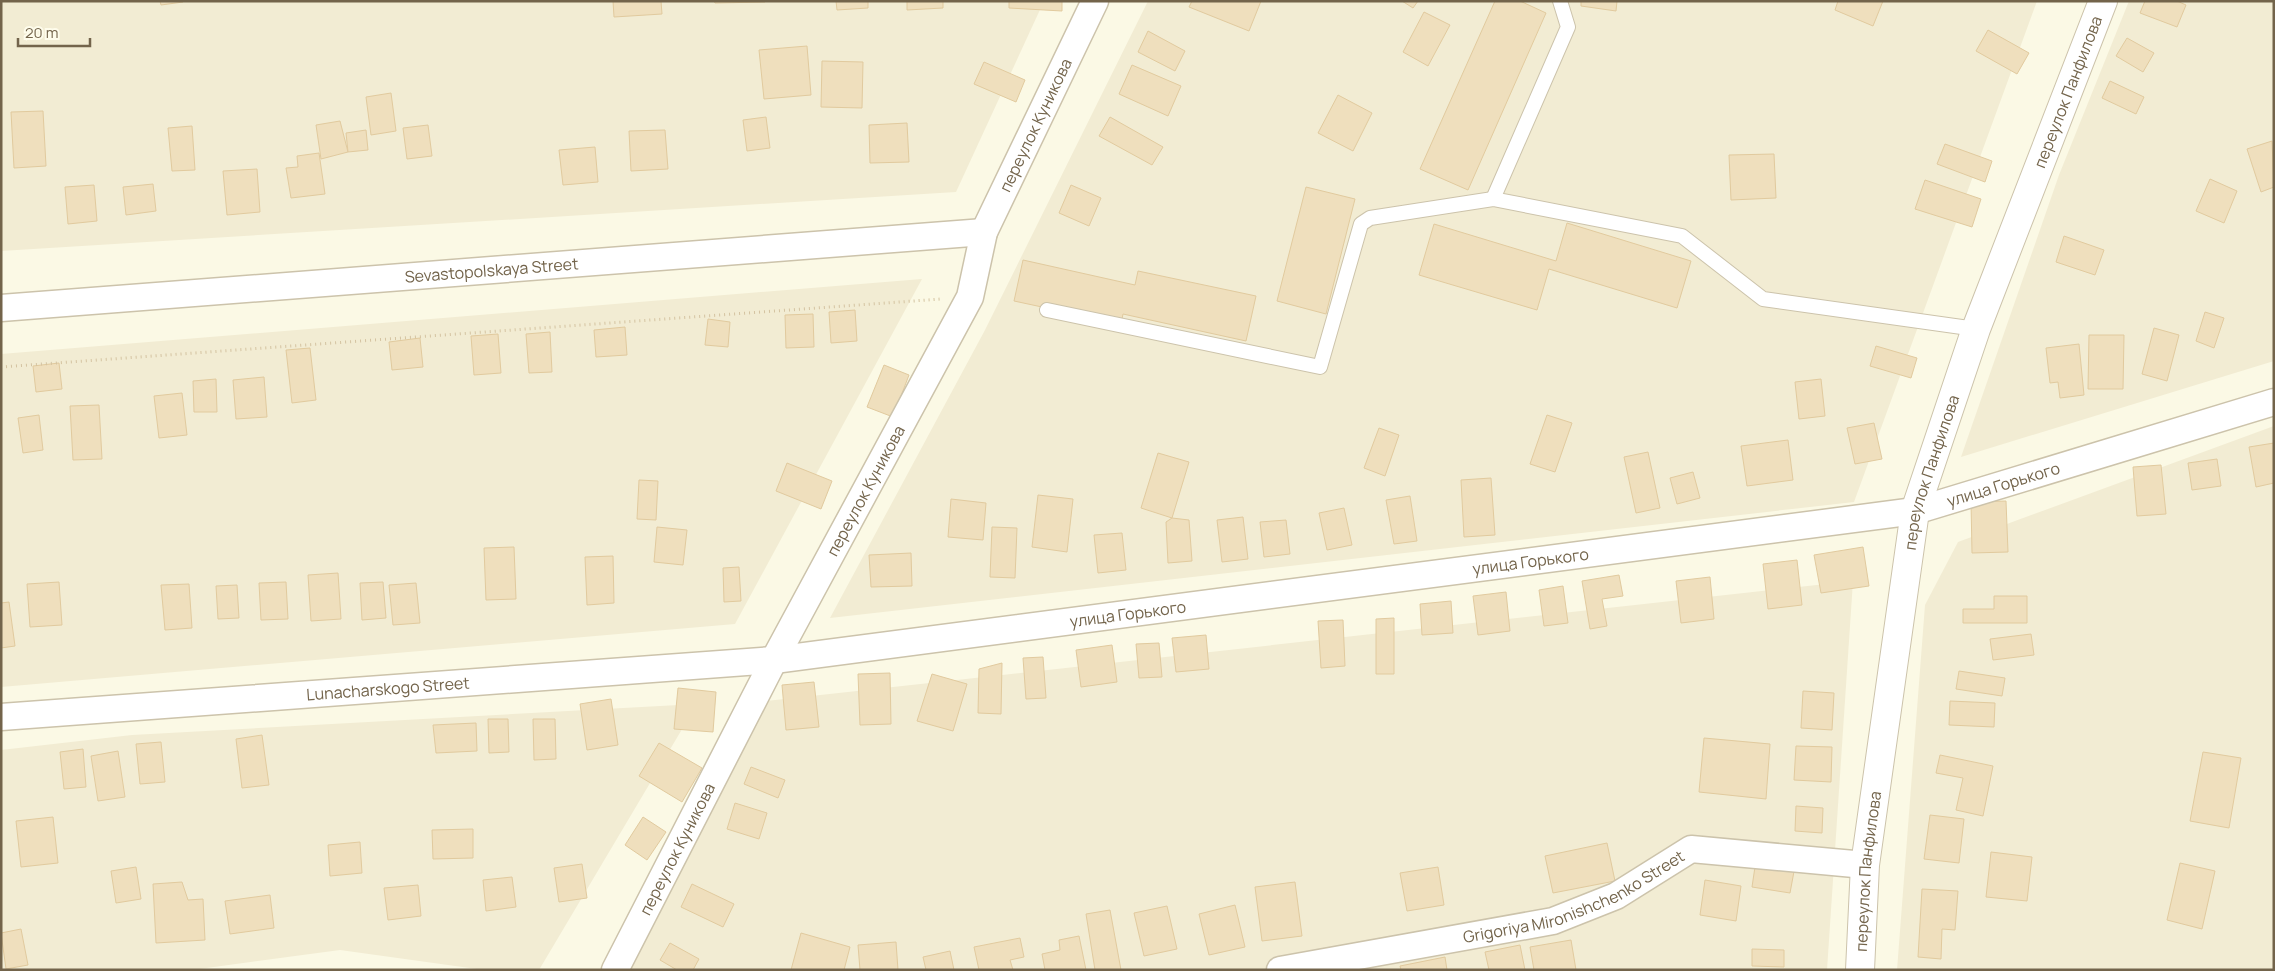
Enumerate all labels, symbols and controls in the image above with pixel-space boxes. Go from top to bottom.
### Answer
street label: переулок Панфилова [2028,13,2107,171]
scale bar [18,15,90,47]
text: 20 m [25,22,58,43]
street label: переулок Куникова [994,55,1077,196]
street label: Sevastopolskaya Street [404,252,579,288]
street label: переулок Панфилова [1899,392,1964,551]
street label: переулок Куникова [821,421,910,560]
street label: улица Горького [1944,457,2062,512]
street label: улица Горького [1471,543,1590,580]
street label: улица Горького [1068,595,1187,632]
street label: Lunacharskogo Street [306,671,470,705]
street label: переулок Куникова [634,779,720,919]
street label: переулок Панфилова [1850,790,1886,952]
street label: Grigoriya Mironishchenko Street [1461,845,1688,948]

